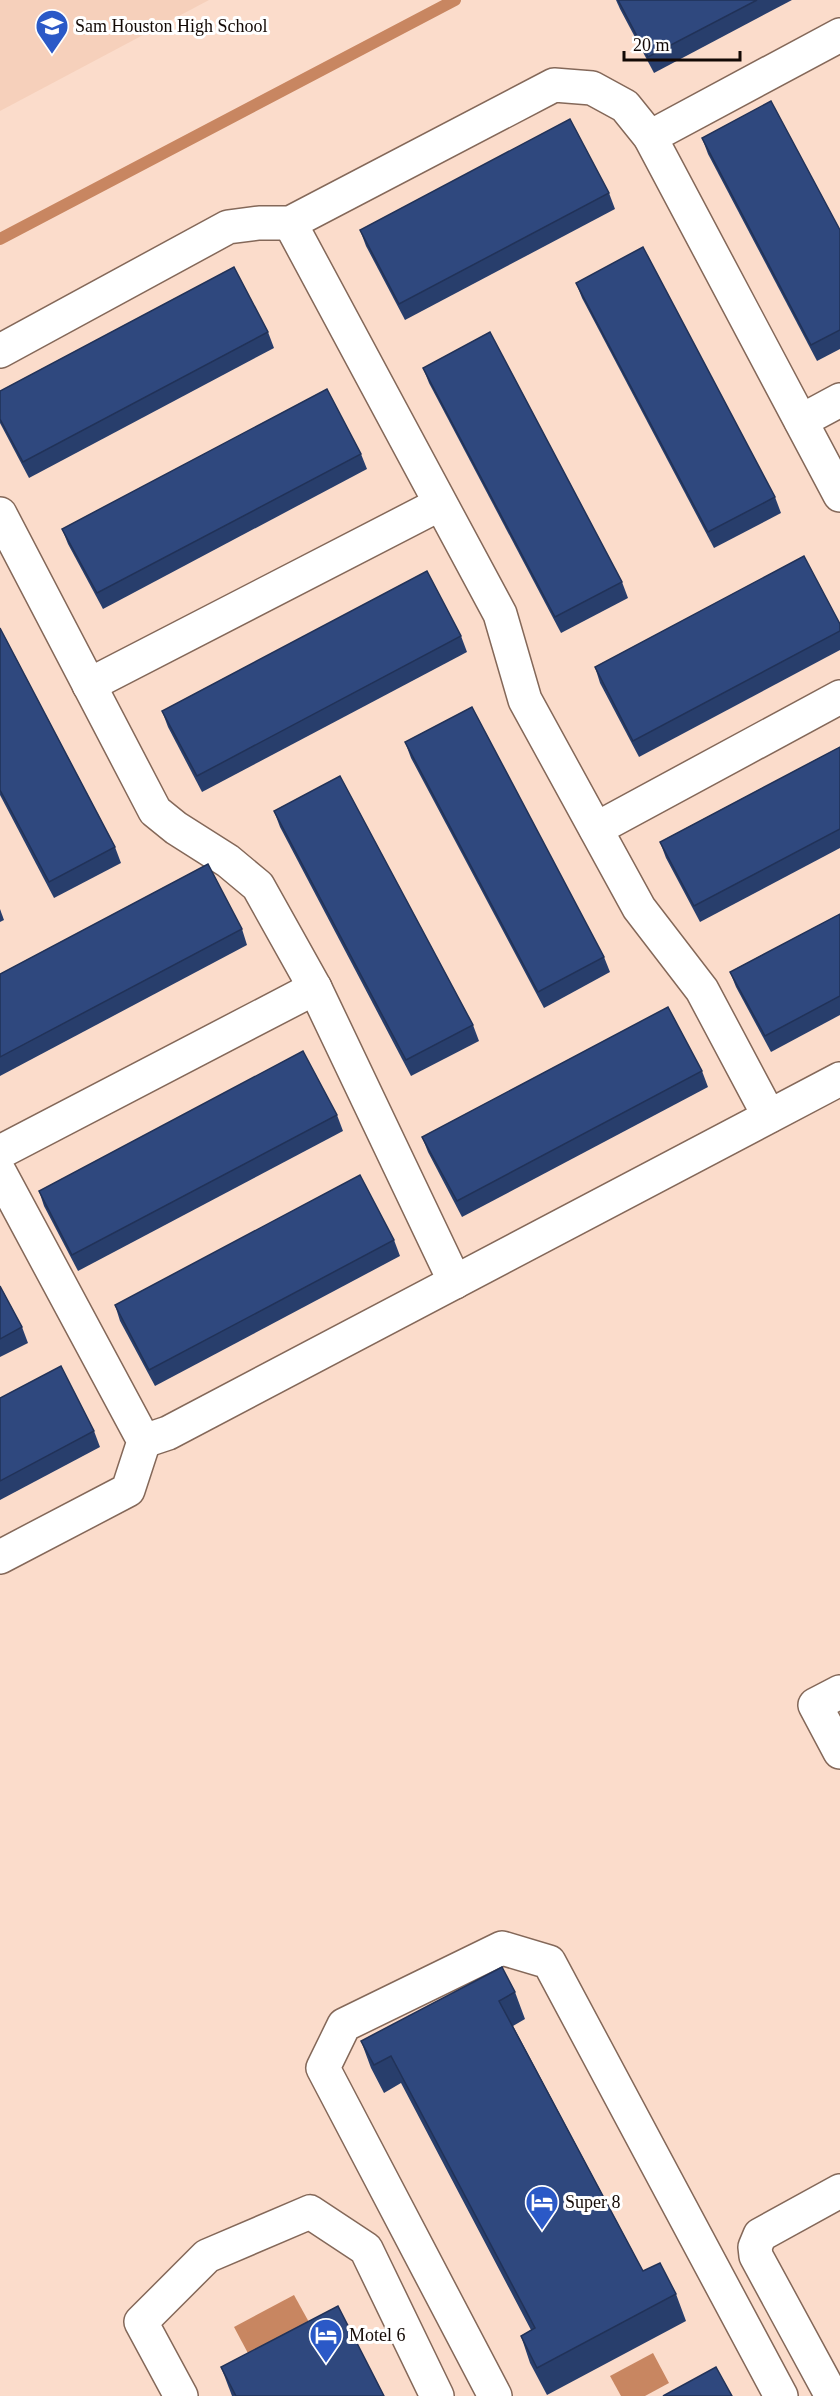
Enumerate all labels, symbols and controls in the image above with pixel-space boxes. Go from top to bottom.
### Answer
school or university icon: Sam Houston High School [34,8,70,55]
place label: Sam Houston High School [75,16,268,36]
scale bar [624,24,740,62]
text: 20 m [633,35,670,55]
hotel icon: Super 8 [524,2184,560,2231]
place label: Super 8 [565,2192,621,2212]
hotel icon: Motel 6 [308,2317,344,2364]
place label: Motel 6 [349,2325,406,2345]

